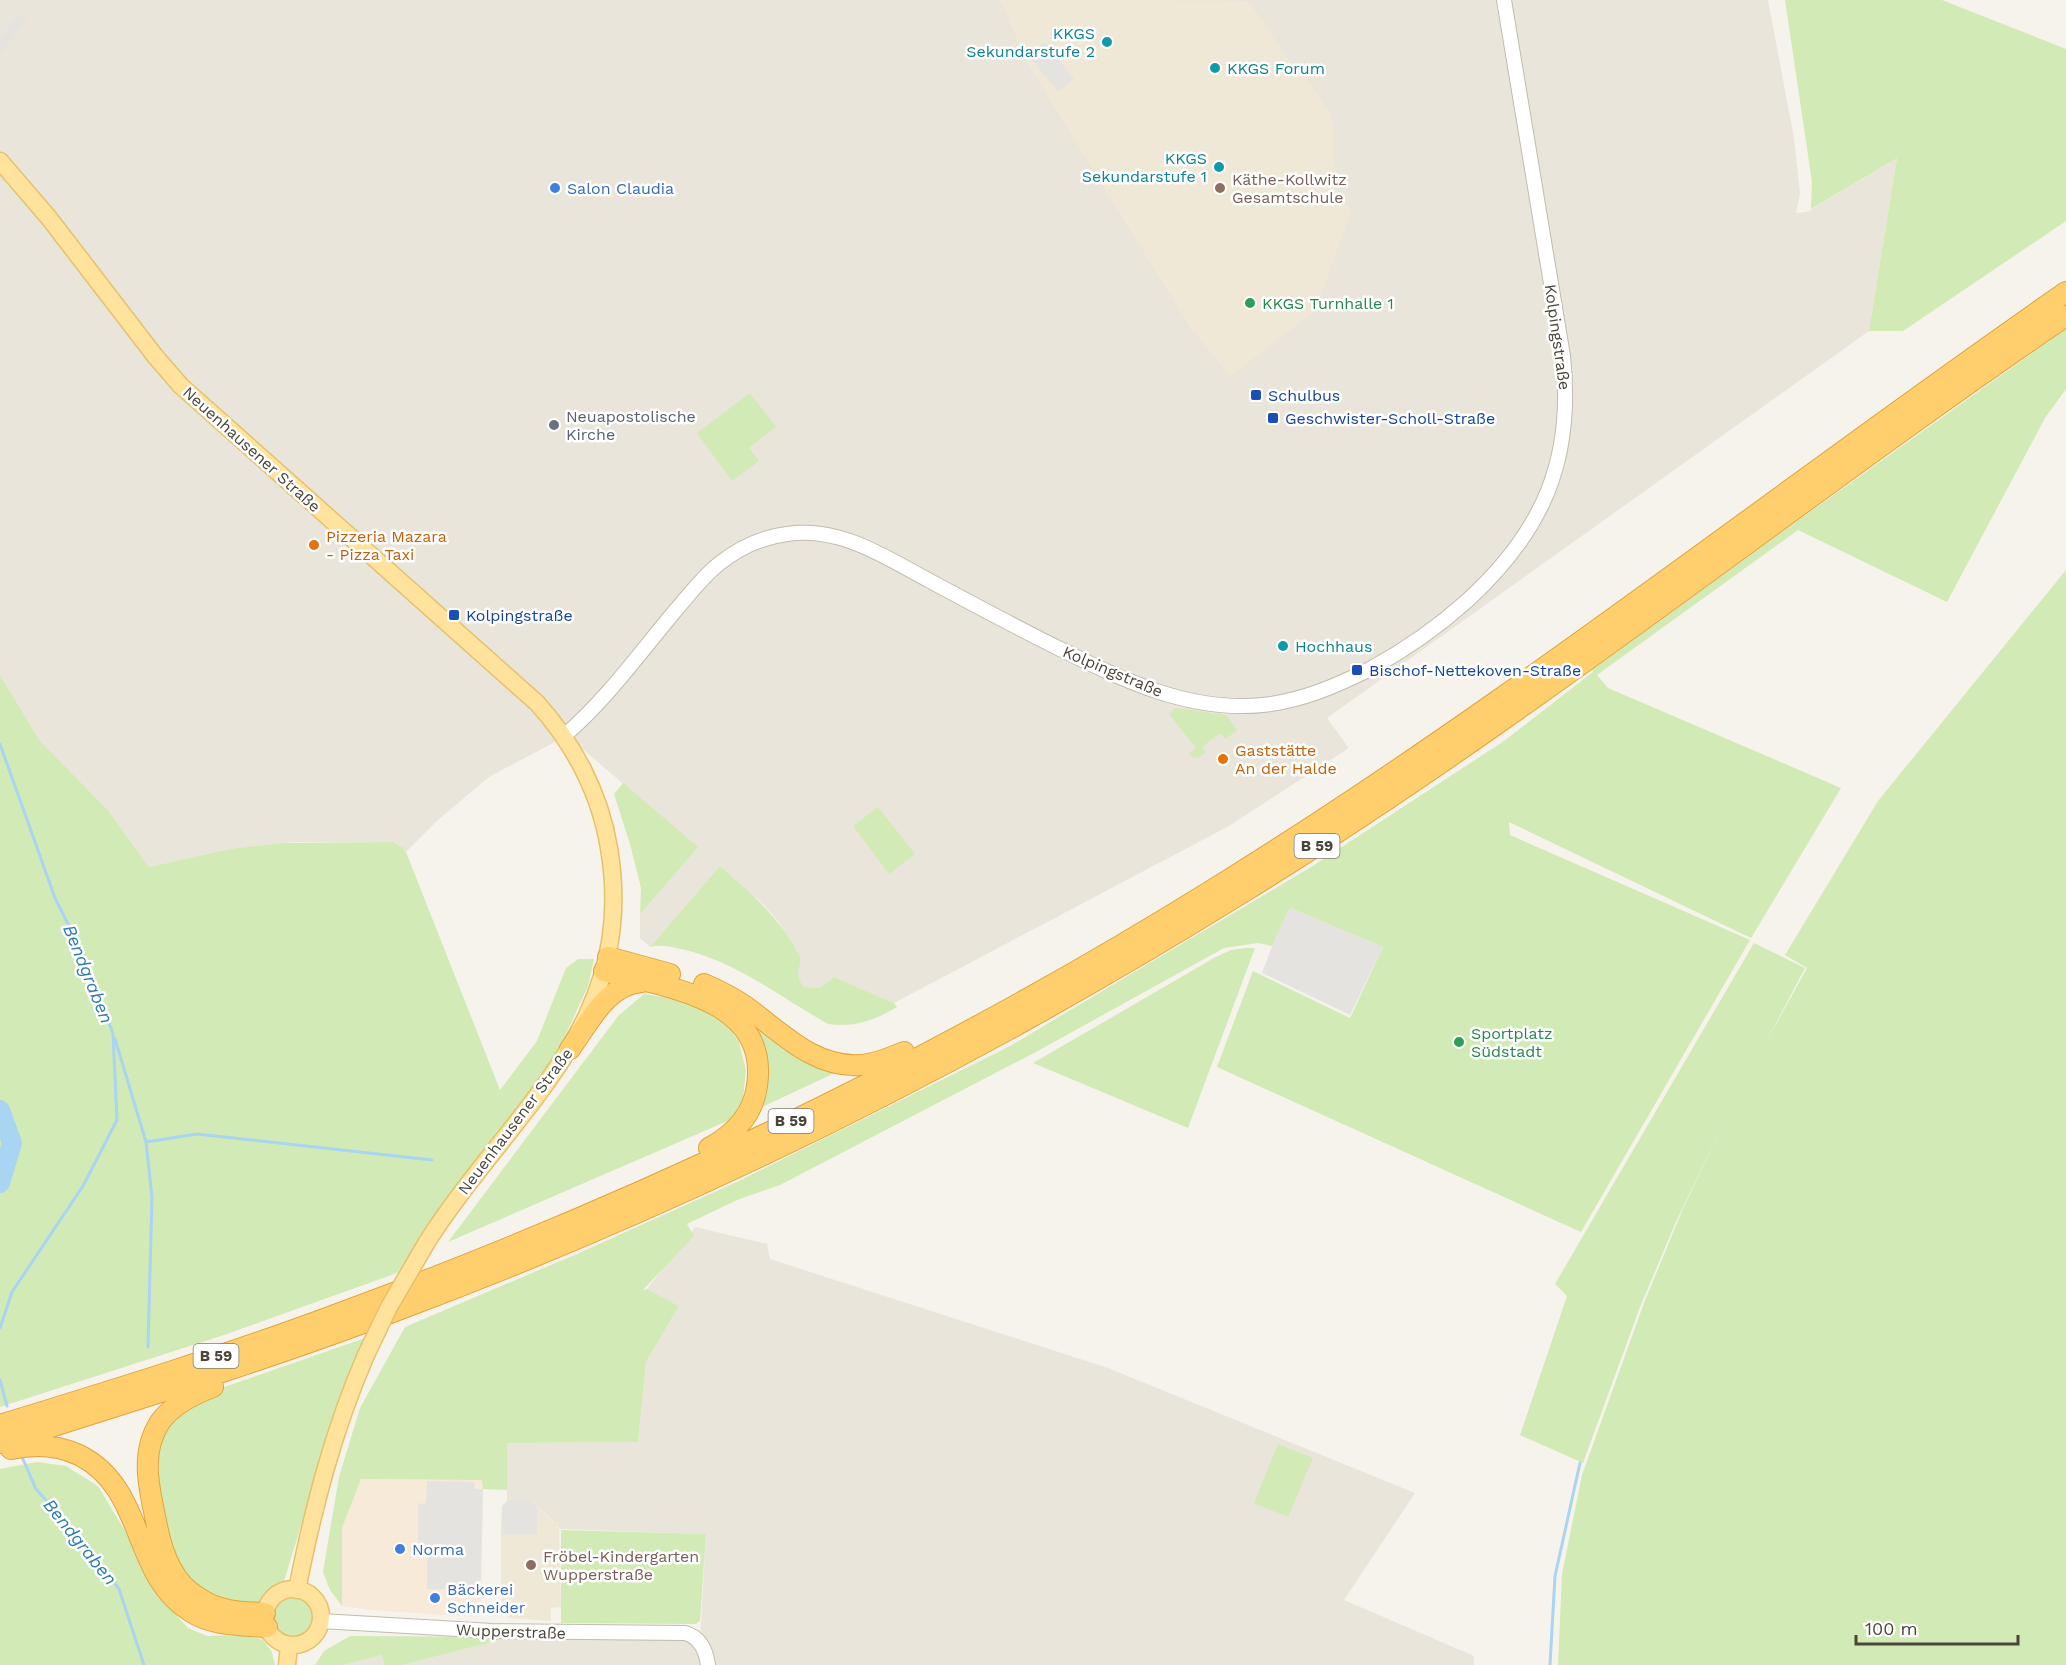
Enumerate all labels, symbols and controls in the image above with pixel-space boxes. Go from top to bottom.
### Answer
place label: KKGS Sekundarstufe 2 [966,24,1095,61]
marker: KKGS Sekundarstufe 2 [1100,35,1114,49]
place label: KKGS Forum [1227,59,1325,78]
marker: KKGS Forum [1208,61,1222,75]
place label: KKGS Sekundarstufe 1 [1082,149,1207,186]
marker: KKGS Sekundarstufe 1 [1212,160,1226,174]
place label: Käthe-Kollwitz Gesamtschule [1232,170,1347,207]
place label: Salon Claudia [567,179,674,198]
marker: Salon Claudia [548,181,562,195]
marker: Käthe-Kollwitz Gesamtschule [1213,181,1227,195]
street label: Kolpingstraße [1541,283,1574,391]
place label: KKGS Turnhalle 1 [1262,294,1394,313]
marker: KKGS Turnhalle 1 [1243,296,1257,310]
street label: Neuenhausener Straße [179,383,324,516]
place label: Schulbus [1268,386,1340,405]
marker: Schulbus [1249,388,1263,402]
place label: Neuapostolische Kirche [566,407,696,444]
place label: Geschwister-Scholl-Straße [1285,409,1495,428]
marker: Geschwister-Scholl-Straße [1266,411,1280,425]
marker: Neuapostolische Kirche [547,418,561,432]
place label: Pizzeria Mazara - Pizza Taxi [326,527,447,564]
marker: Pizzeria Mazara - Pizza Taxi [307,538,321,552]
place label: Kolpingstraße [466,606,573,625]
marker: Kolpingstraße [447,608,461,622]
place label: Hochhaus [1295,637,1372,656]
marker: Hochhaus [1276,639,1290,653]
street label: Kolpingstraße [1060,642,1166,701]
place label: Bischof-Nettekoven-Straße [1369,661,1581,680]
marker: Bischof-Nettekoven-Straße [1350,663,1364,677]
place label: Gaststätte An der Halde [1235,741,1337,778]
marker: Gaststätte An der Halde [1216,752,1230,766]
road number: B 59 [1294,834,1340,858]
water label: Bendgraben [59,921,118,1026]
place label: Sportplatz Südstadt [1471,1024,1552,1061]
marker: Sportplatz Südstadt [1452,1035,1466,1049]
street label: Neuenhausener Straße [454,1044,577,1198]
road number: B 59 [768,1109,814,1133]
road number: B 59 [194,1344,238,1368]
water label: Bendgraben [39,1494,121,1589]
place label: Norma [412,1540,464,1559]
marker: Norma [393,1542,407,1556]
place label: Fröbel-Kindergarten Wupperstraße [543,1547,699,1584]
marker: Fröbel-Kindergarten Wupperstraße [524,1558,538,1572]
place label: Bäckerei Schneider [447,1580,526,1617]
marker: Bäckerei Schneider [428,1591,442,1605]
scale bar [1856,1608,2018,1646]
text: 100 m [1865,1618,1918,1639]
street label: Wupperstraße [456,1620,566,1643]

